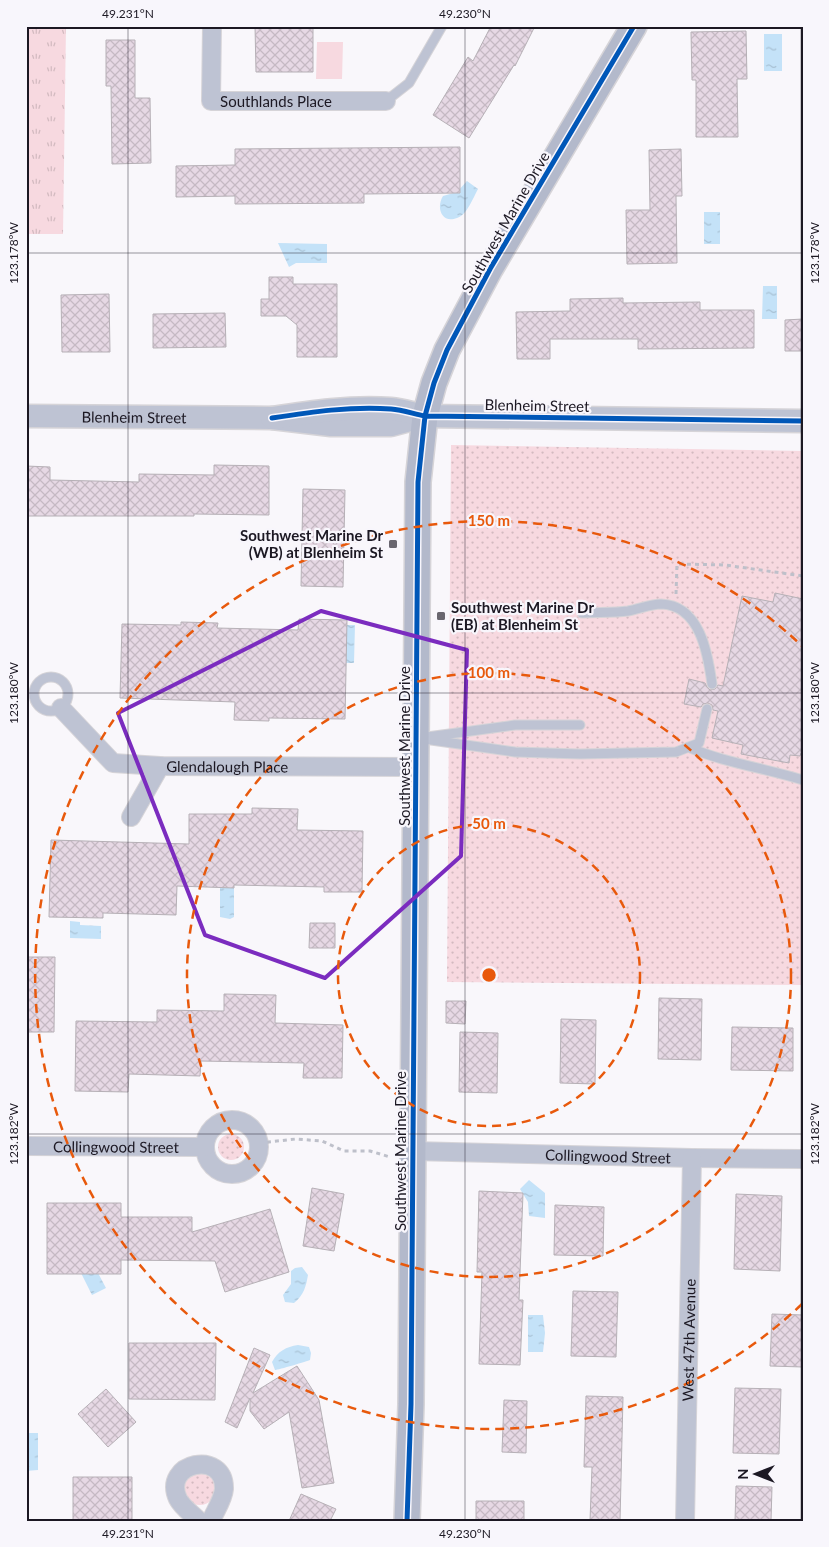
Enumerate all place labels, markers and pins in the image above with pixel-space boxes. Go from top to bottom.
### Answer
place label: Southwest Marine Dr (WB) at Blenheim St [240,526,383,561]
marker: Southwest Marine Dr (WB) at Blenheim St [387,538,399,550]
place label: Southwest Marine Dr (EB) at Blenheim St [451,598,594,633]
marker: Southwest Marine Dr (EB) at Blenheim St [435,610,447,622]
centre of rings [480,966,498,984]

